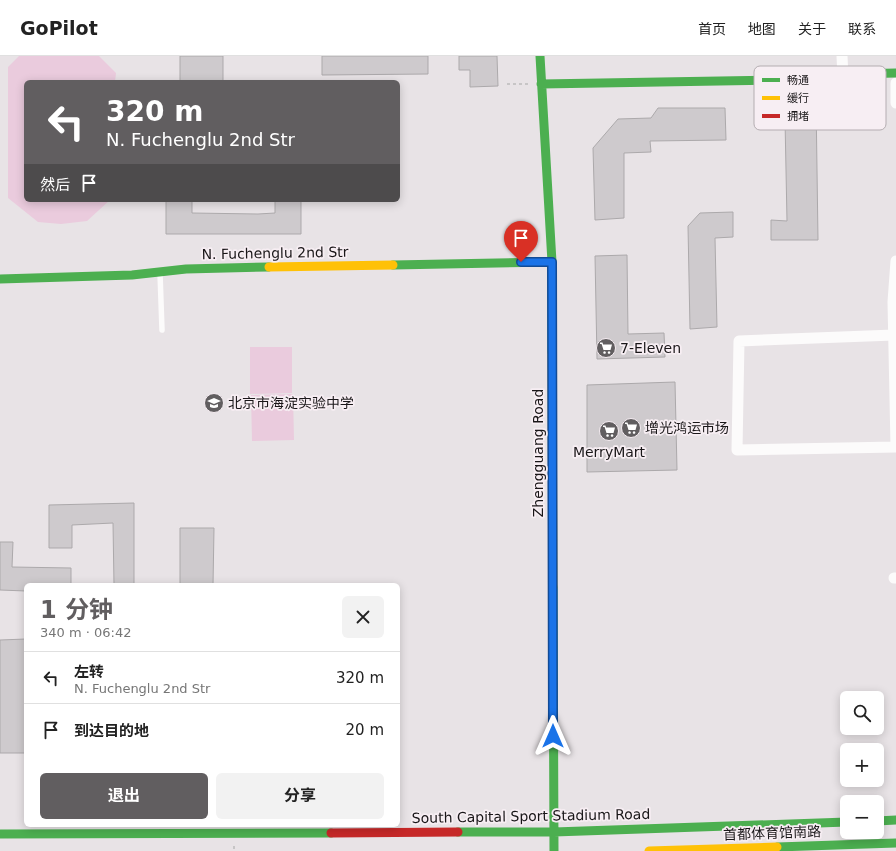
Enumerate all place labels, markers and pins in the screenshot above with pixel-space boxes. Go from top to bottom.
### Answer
pin [504,221,538,262]
supermarket icon: 7-Eleven [595,337,617,359]
place label: 7-Eleven [620,340,681,356]
school or university icon: 北京市海淀实验中学 [203,392,225,414]
place label: 北京市海淀实验中学 [228,395,354,411]
supermarket icon: 增光鸿运市场 [620,417,642,439]
supermarket icon: MerryMart [598,420,620,442]
place label: 增光鸿运市场 [645,420,729,436]
place label: MerryMart [573,444,646,460]

